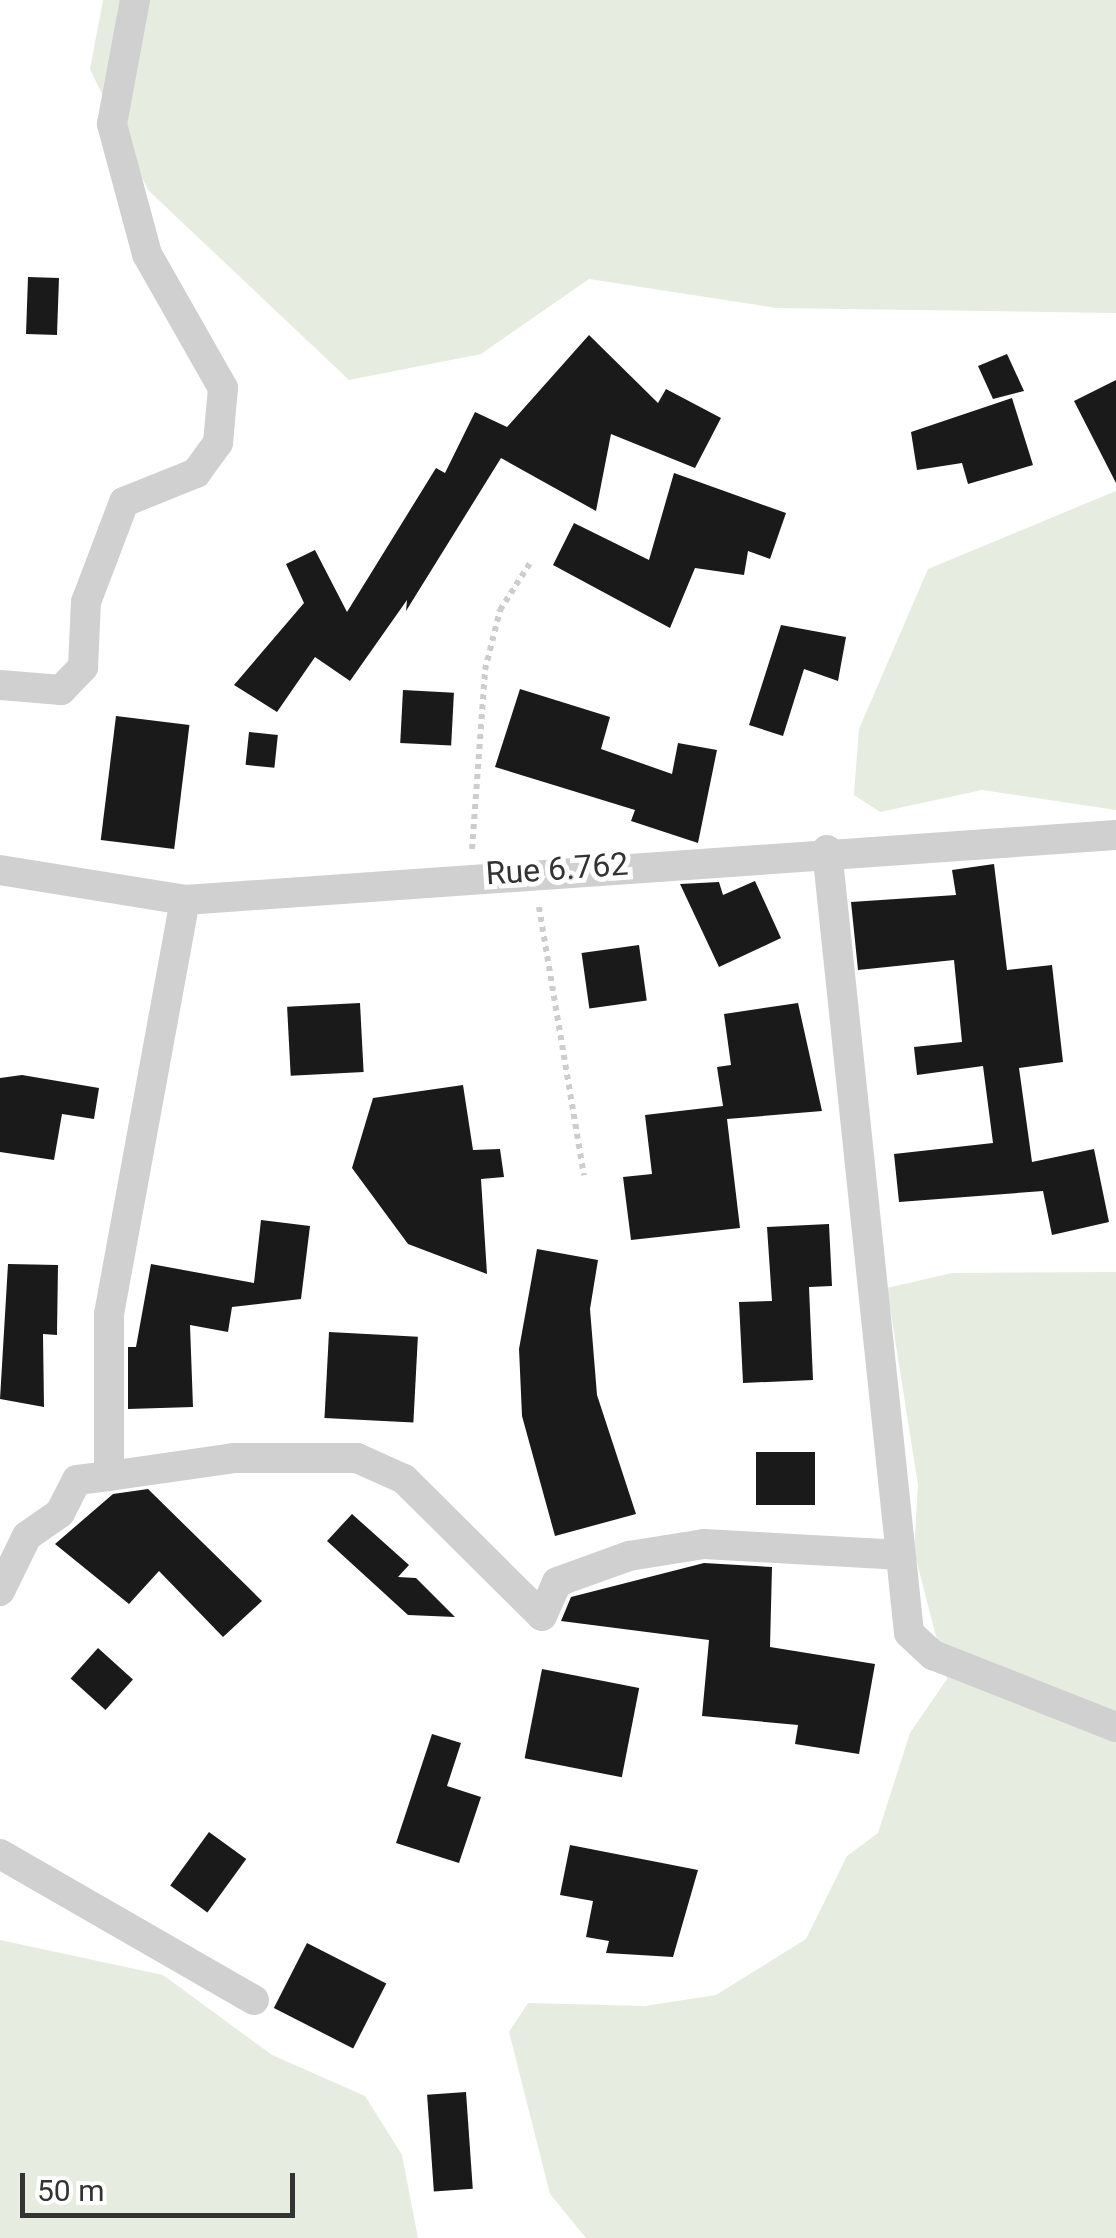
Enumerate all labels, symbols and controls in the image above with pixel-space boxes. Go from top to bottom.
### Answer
street label: Rue 6.762 [485,845,629,893]
scale bar [25,2153,300,2215]
text: 50 m [37,2173,104,2208]

